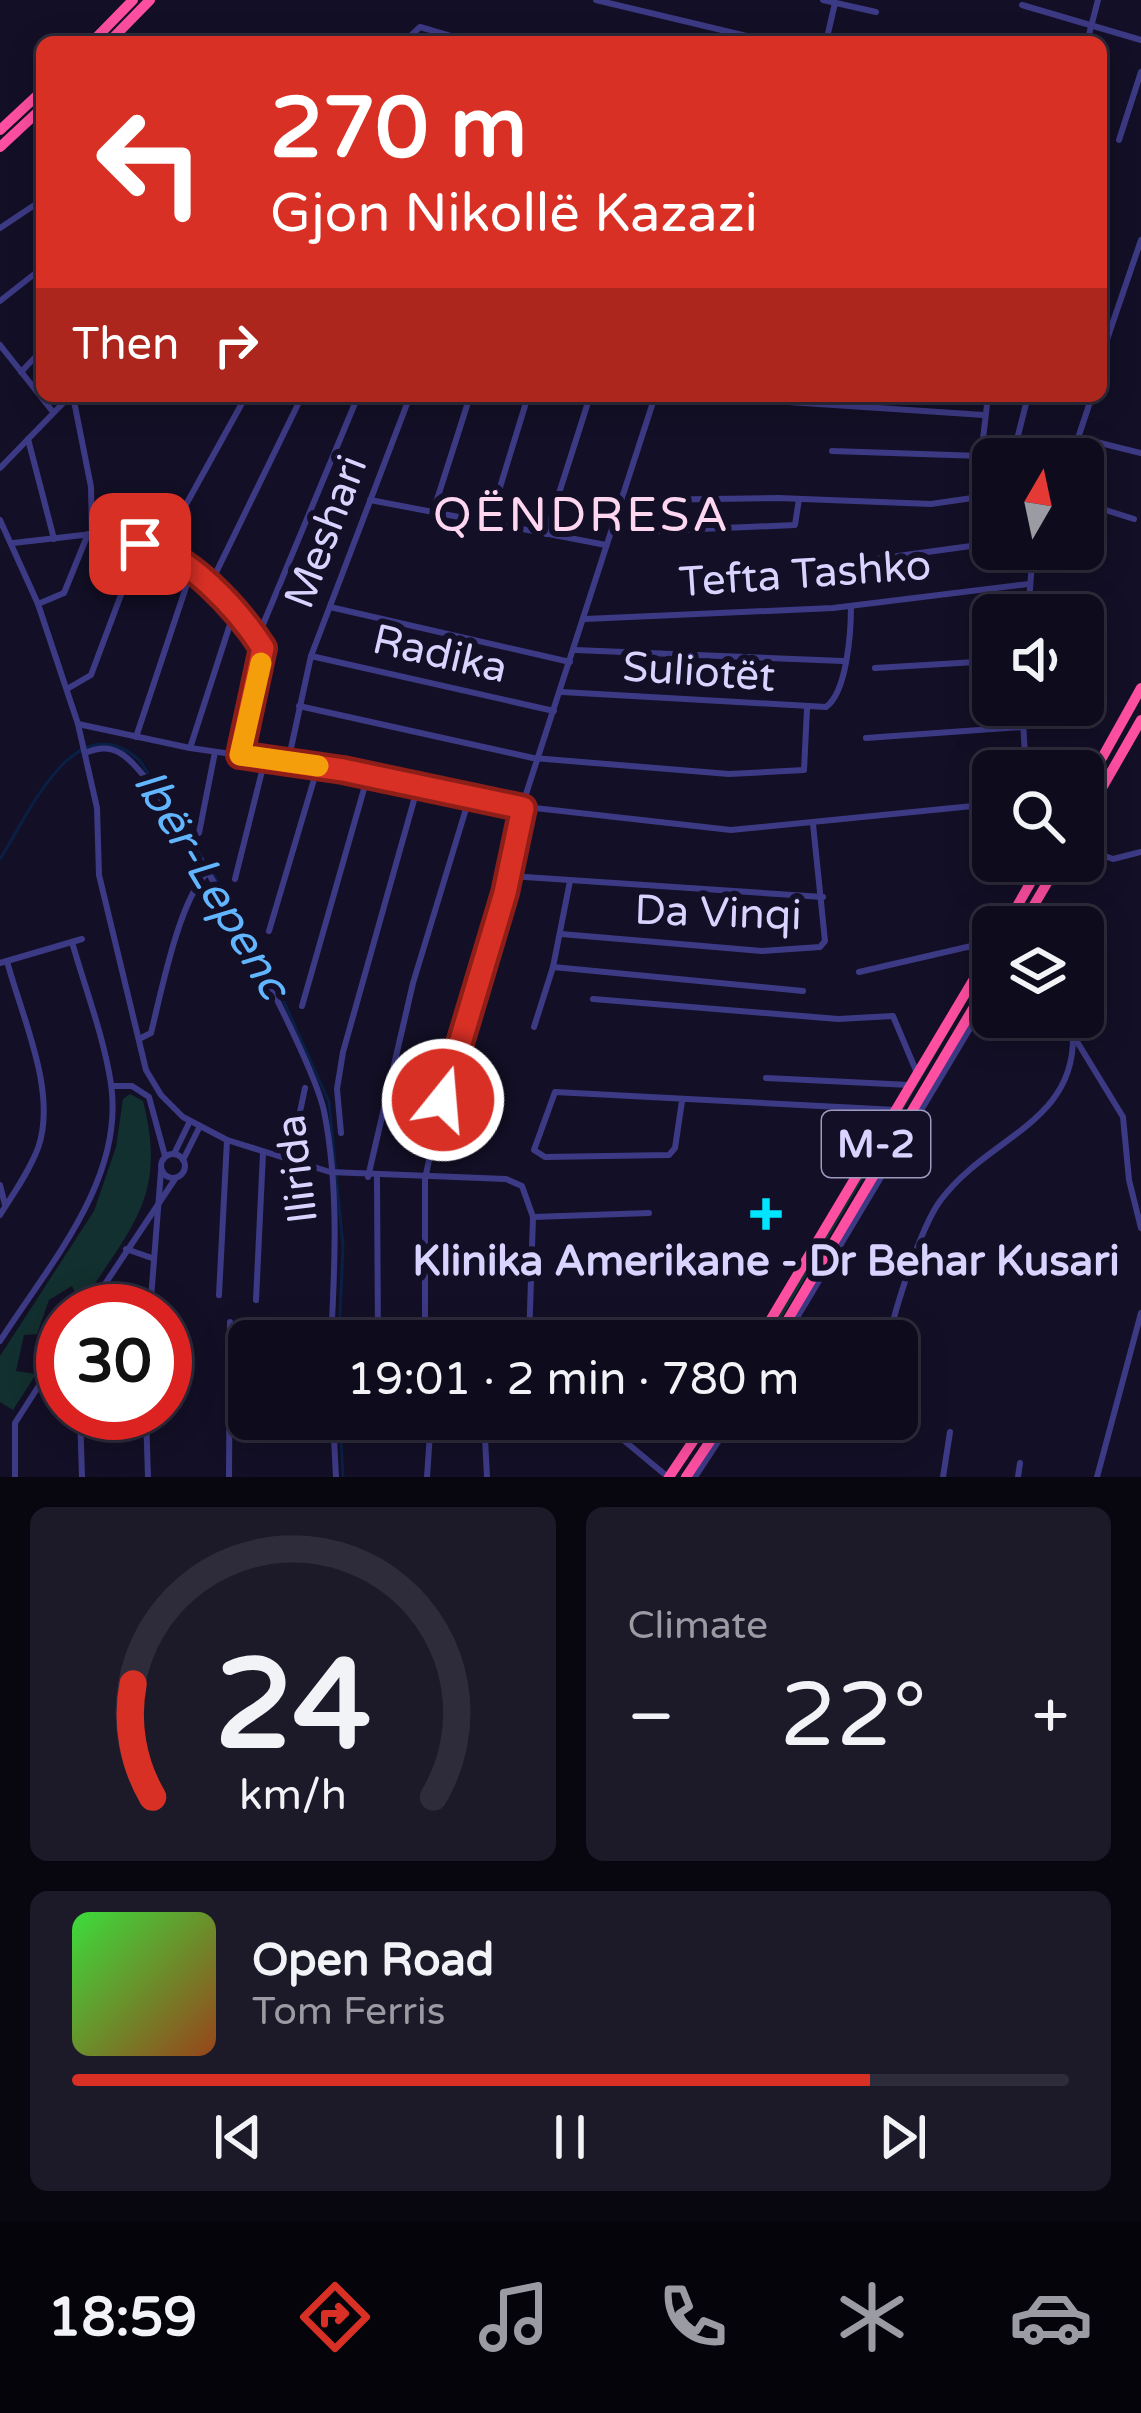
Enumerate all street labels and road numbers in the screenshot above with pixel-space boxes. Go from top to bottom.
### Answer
street label: Meshari [274,448,378,616]
street label: Tefta Tashko [677,540,933,608]
street label: Radika [368,614,512,694]
street label: Suliotët [621,641,777,703]
street label: Da Vinqi [633,885,803,941]
road number: M-2 [822,1111,930,1177]
street label: Ilirida [265,1112,329,1226]

